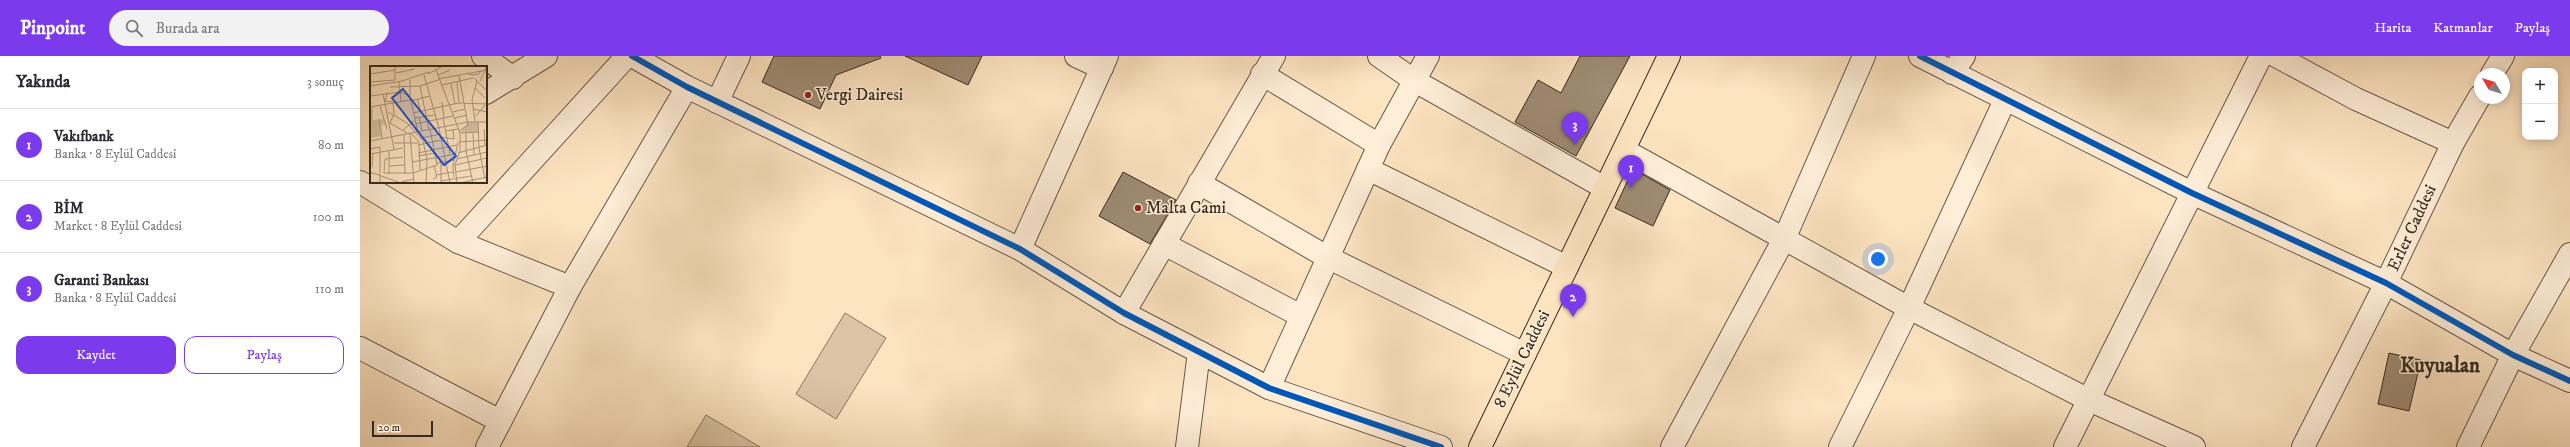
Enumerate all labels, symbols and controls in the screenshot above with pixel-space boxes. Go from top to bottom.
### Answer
search box [109,10,389,46]
text: Pinpoint [20,17,85,40]
icon: search [123,17,145,39]
text: Burada ara [155,19,220,38]
text: Harita [2374,19,2411,37]
text: Katmanlar [2433,19,2493,37]
text: Paylaş [2515,19,2550,37]
inset map [370,66,487,183]
north arrow [2474,68,2510,104]
map controls [2522,68,2558,140]
button: + [2522,68,2558,104]
text: Yakında [16,71,70,93]
text: 3 sonuç [307,74,344,90]
place label: Vergi Dairesi [815,84,903,106]
marker: Vergi Dairesi [803,90,813,100]
button: − [2522,104,2558,140]
pin: 3 [1562,112,1588,145]
text: Vakıfbank [54,127,114,146]
text: 1 [27,137,31,153]
text: 80 m [318,137,344,153]
text: Banka · 8 Eylül Caddesi [54,146,176,162]
pin: 1 [1618,155,1644,188]
street label: Erler Caddesi [2382,181,2442,275]
place label: Malta Cami [1146,197,1226,219]
text: BİM [54,199,83,218]
marker: Malta Cami [1133,203,1143,213]
text: 2 [26,209,32,225]
text: 100 m [313,209,344,225]
text: Market · 8 Eylül Caddesi [54,218,182,234]
your location [1868,249,1888,269]
text: Garanti Bankası [54,271,149,290]
text: 3 [27,281,31,297]
text: 110 m [315,281,344,297]
pin: 2 [1560,284,1586,317]
text: Banka · 8 Eylül Caddesi [54,290,176,306]
street label: 8 Eylül Caddesi [1489,306,1555,412]
button: Kaydet [16,336,176,374]
button: Paylaş [184,336,344,374]
district label: Kuyualan [2400,353,2481,379]
scale bar [372,419,433,438]
text: 20 m [378,421,400,435]

